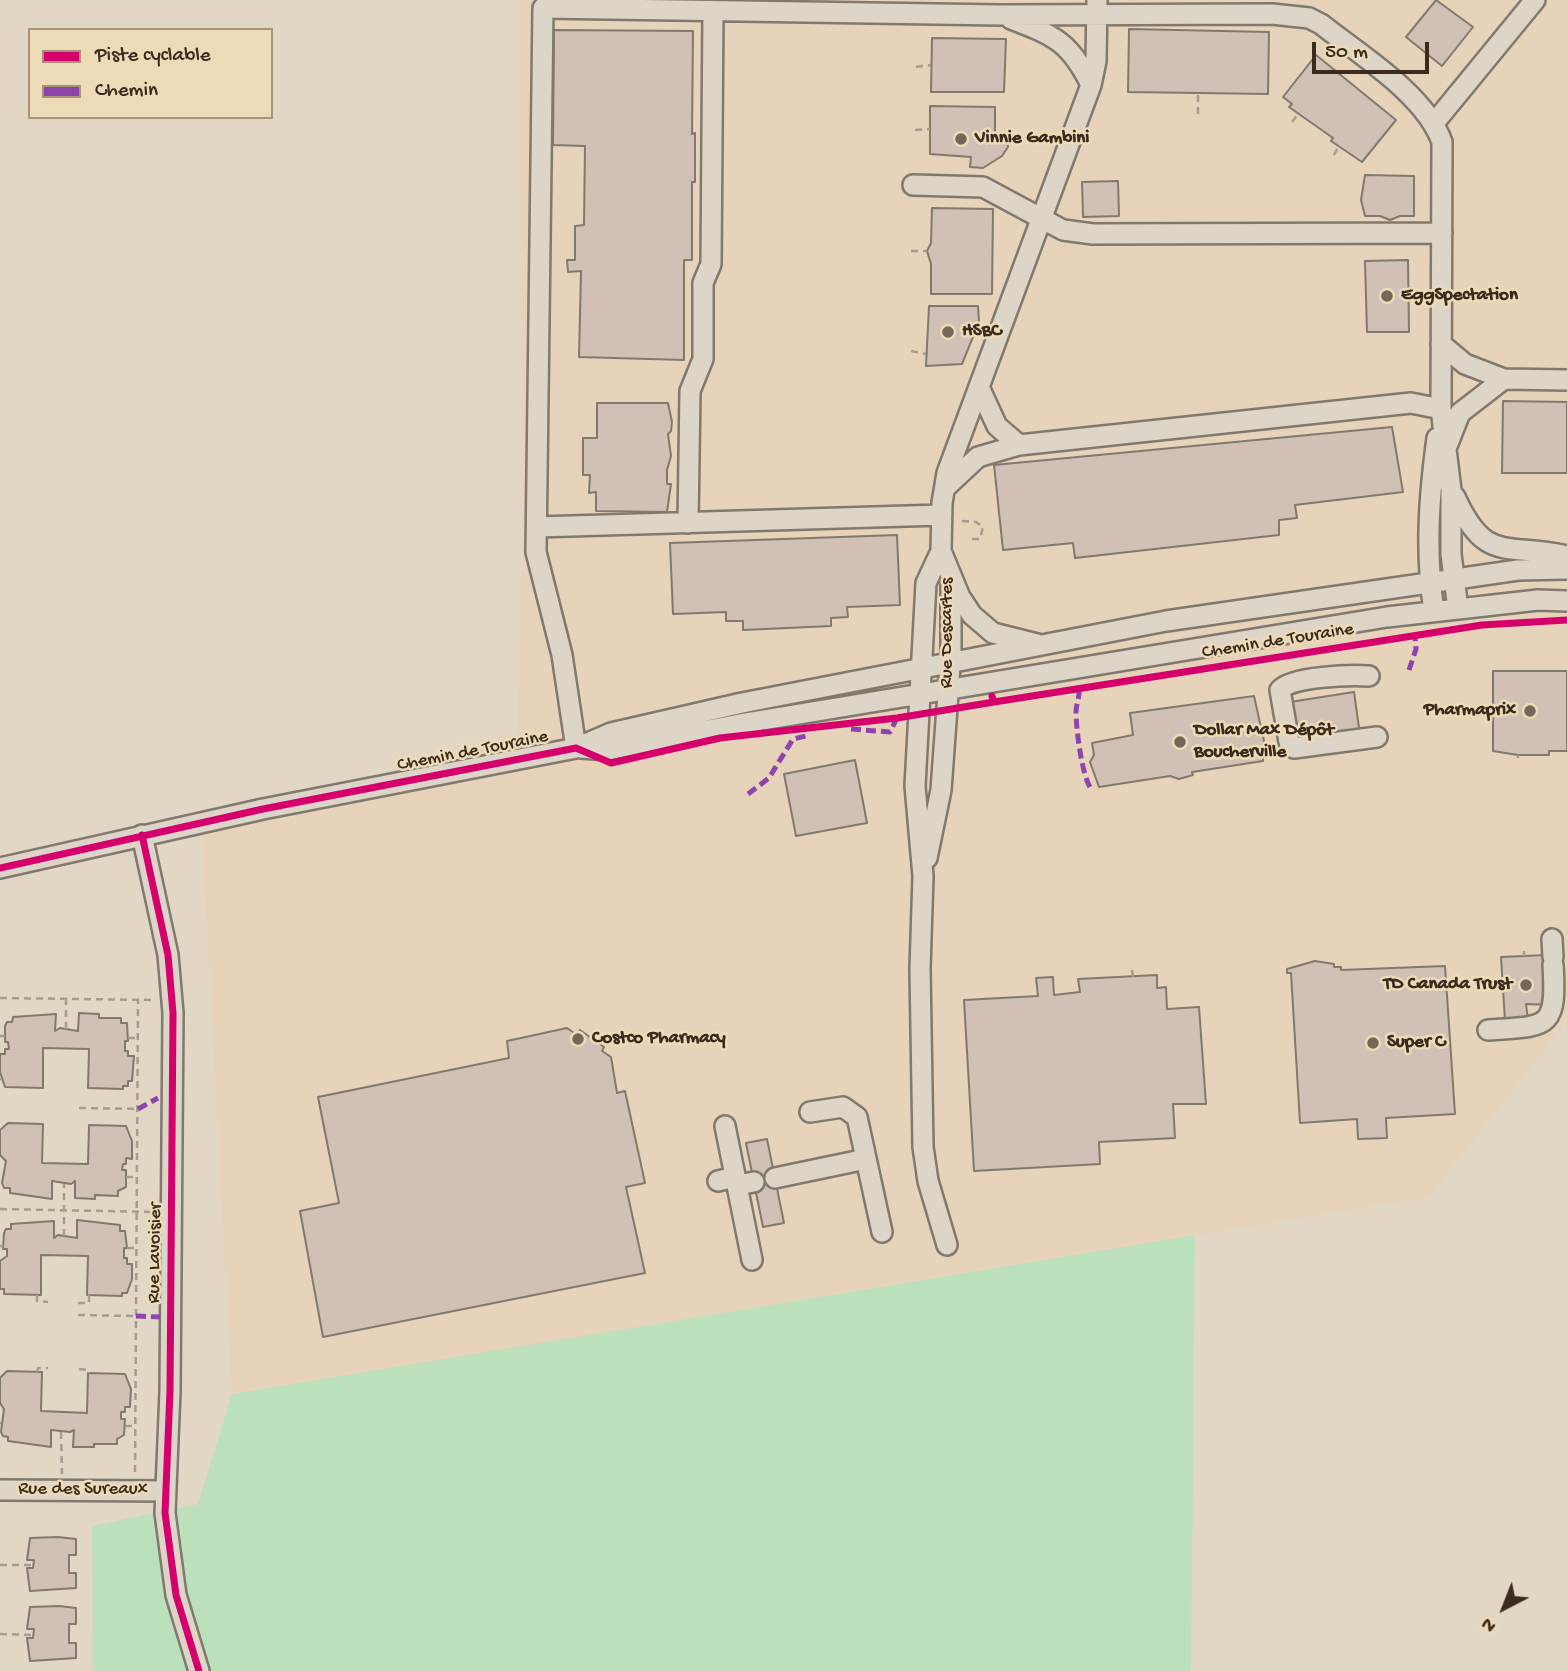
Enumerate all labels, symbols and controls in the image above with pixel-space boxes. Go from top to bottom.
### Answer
legend [28,28,273,119]
scale bar [1315,28,1432,72]
text: 50 m [1325,41,1368,66]
text: Piste cyclable [95,44,211,69]
text: Chemin [95,79,158,104]
place label: Vinnie Gambini [975,128,1089,150]
marker: Vinnie Gambini [953,131,969,147]
place label: EggSpectation [1401,285,1518,307]
marker: EggSpectation [1379,288,1395,304]
place label: HSBC [962,321,1002,343]
marker: HSBC [940,324,956,340]
street label: Rue Descartes [937,578,959,688]
street label: Chemin de Touraine [1201,619,1355,665]
place label: Pharmaprix [1424,700,1516,722]
marker: Pharmaprix [1522,703,1538,719]
place label: Dollar Max Dépôt Boucherville [1194,720,1334,764]
street label: Chemin de Touraine [396,726,550,778]
marker: Dollar Max Dépôt Boucherville [1172,734,1188,750]
place label: TD Canada Trust [1383,974,1512,996]
marker: TD Canada Trust [1518,977,1534,993]
place label: Costco Pharmacy [592,1028,726,1050]
marker: Costco Pharmacy [570,1031,586,1047]
place label: Super C [1387,1032,1445,1054]
marker: Super C [1365,1035,1381,1051]
street label: Rue Lavoisier [144,1202,168,1304]
street label: Rue des Sureaux [18,1479,148,1501]
north arrow [1469,1573,1539,1643]
text: N [1477,1611,1502,1637]

